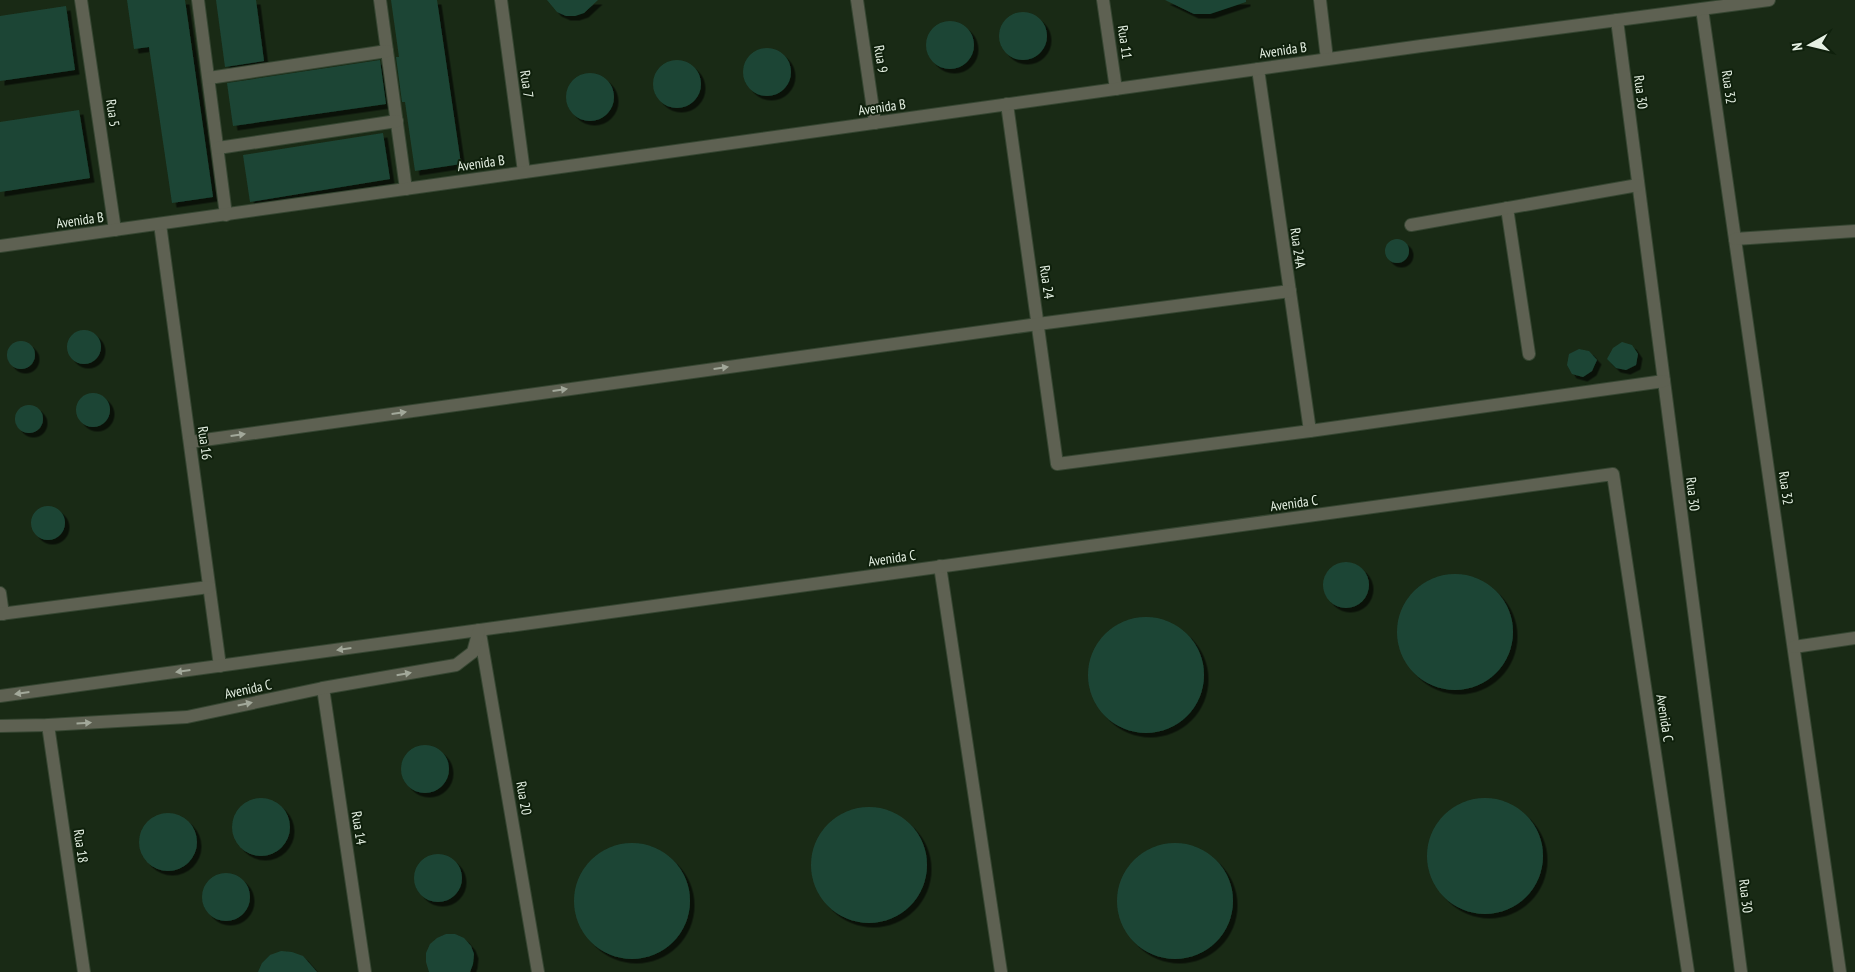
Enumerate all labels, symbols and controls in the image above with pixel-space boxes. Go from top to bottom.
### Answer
north arrow [1785,20,1835,70]
street label: Rua 11 [1114,24,1136,60]
street label: Avenida B [1258,38,1308,62]
text: N [1788,42,1807,52]
street label: Rua 9 [870,44,892,74]
street label: Rua 7 [516,69,538,99]
street label: Rua 32 [1718,69,1740,105]
street label: Rua 30 [1630,74,1652,110]
street label: Avenida B [857,95,907,119]
street label: Rua 5 [102,98,124,128]
street label: Avenida B [456,151,506,175]
street label: Avenida B [55,208,105,232]
street label: Rua 24A [1286,227,1310,270]
street label: Rua 24 [1036,264,1058,301]
one-way arrow [713,364,729,372]
one-way arrow [552,386,568,394]
one-way arrow [391,408,407,416]
street label: Rua 16 [194,425,216,461]
one-way arrow [230,431,246,439]
street label: Rua 32 [1775,470,1797,506]
street label: Rua 30 [1682,476,1704,512]
street label: Avenida C [1269,491,1319,515]
street label: Avenida C [867,546,917,570]
one-way arrow [336,645,352,653]
one-way arrow [175,667,191,675]
one-way arrow [397,670,413,678]
street label: Avenida C [223,675,274,703]
one-way arrow [14,689,30,697]
street label: Avenida C [1652,693,1678,744]
one-way arrow [237,700,253,708]
one-way arrow [76,719,92,727]
street label: Rua 20 [512,780,536,816]
street label: Rua 14 [347,810,371,847]
street label: Rua 18 [70,828,92,864]
street label: Rua 30 [1735,878,1757,914]

